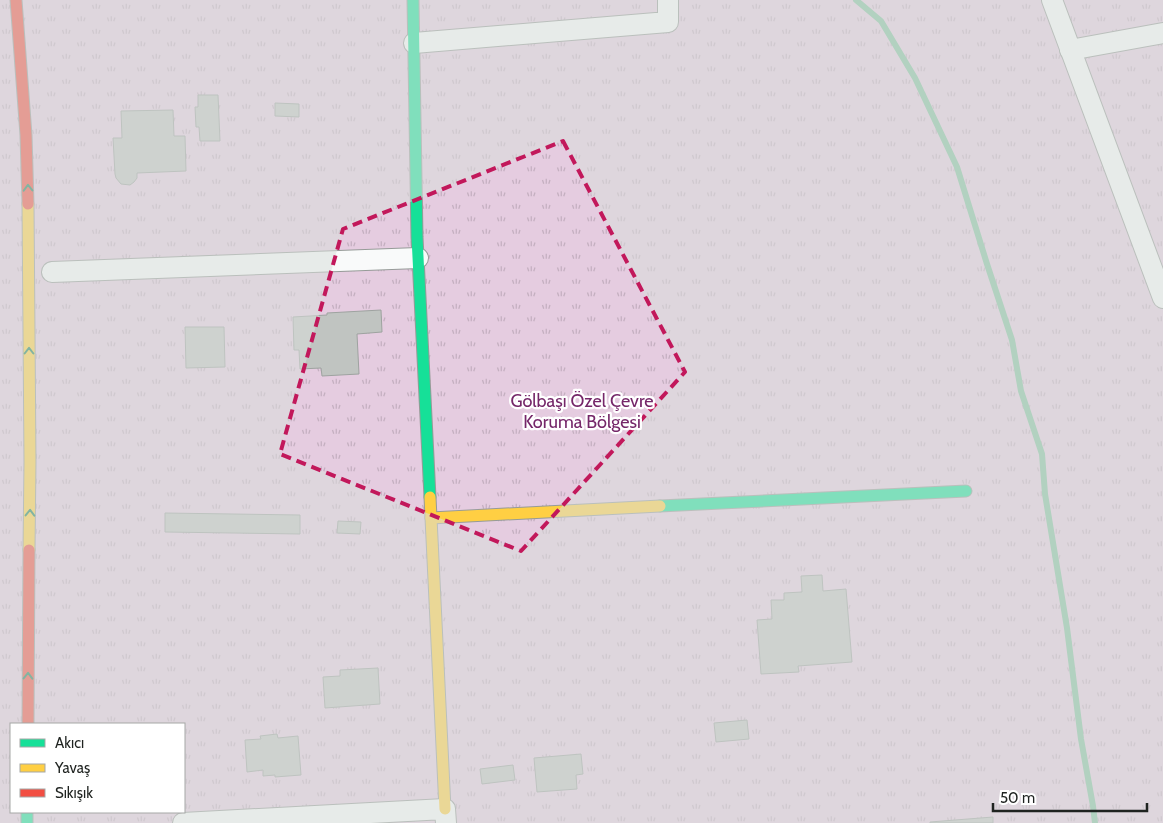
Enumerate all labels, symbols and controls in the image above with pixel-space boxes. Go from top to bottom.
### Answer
one-way arrow [23,184,33,192]
one-way arrow [24,346,34,354]
park label: Gölbaşı Özel Çevre Koruma Bölgesi [510,390,654,433]
one-way arrow [25,509,35,516]
one-way arrow [23,671,33,679]
legend [10,723,185,813]
text: Akıcı [55,734,84,752]
text: Yavaş [54,759,90,777]
scale bar [993,780,1147,812]
text: Sıkışık [55,784,93,802]
text: 50 m [1000,789,1035,807]

